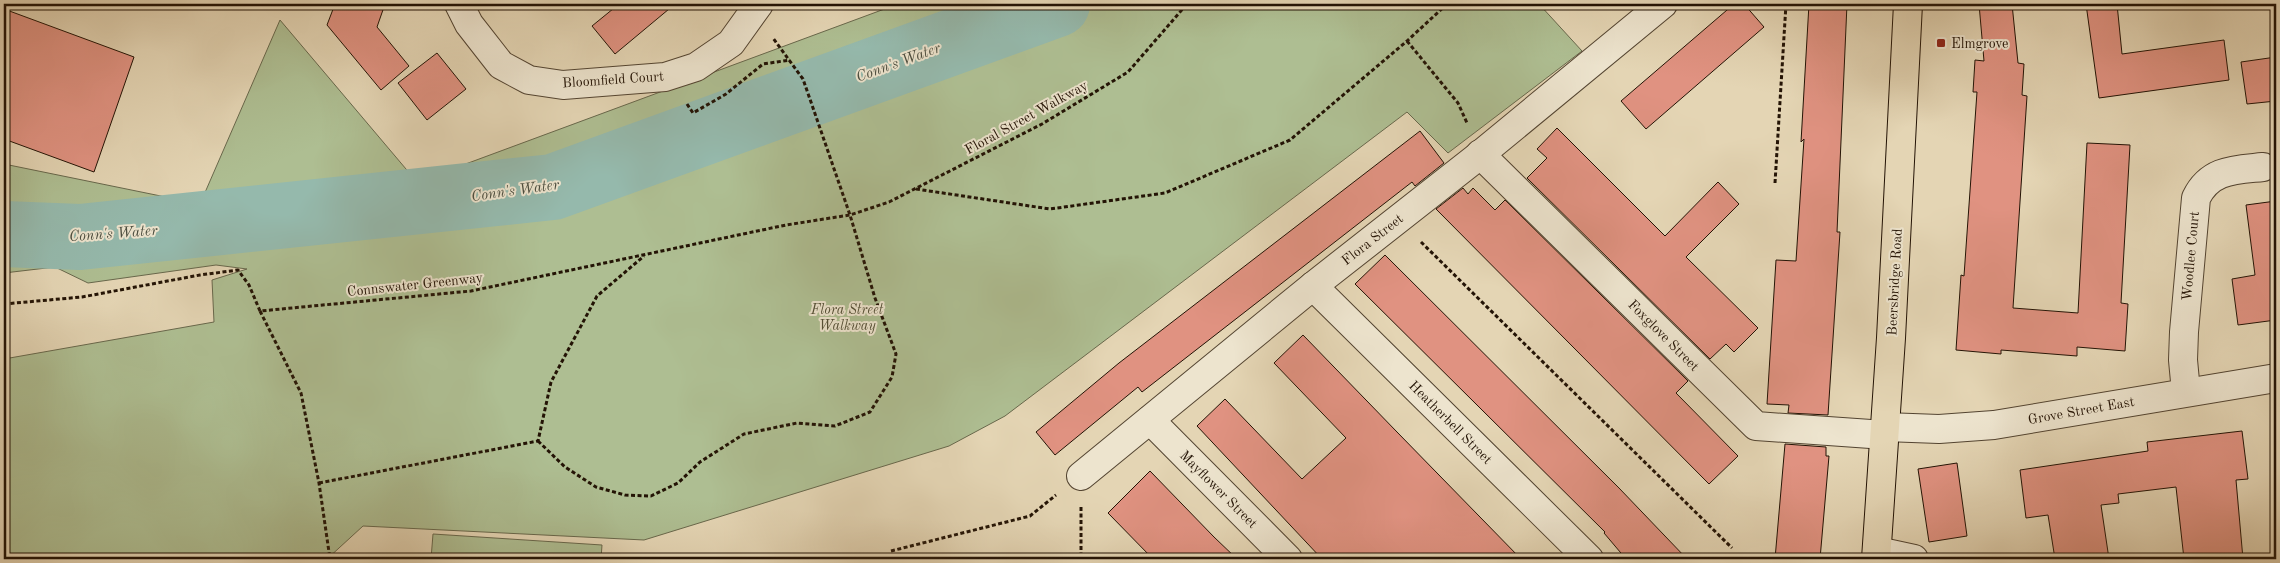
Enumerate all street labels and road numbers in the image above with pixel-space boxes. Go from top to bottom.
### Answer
street label: Bloomfield Court [562,69,664,91]
street label: Floral Street Walkway [963,78,1091,157]
street label: Flora Street [1339,211,1406,268]
street label: Woodlee Court [2180,211,2202,301]
street label: Beersbridge Road [1885,228,1905,336]
street label: Connswater Greenway [346,271,484,299]
street label: Foxglove Street [1625,297,1702,374]
street label: Heatherbell Street [1406,378,1495,467]
street label: Grove Street East [2027,395,2136,427]
street label: Mayflower Street [1177,448,1260,531]

